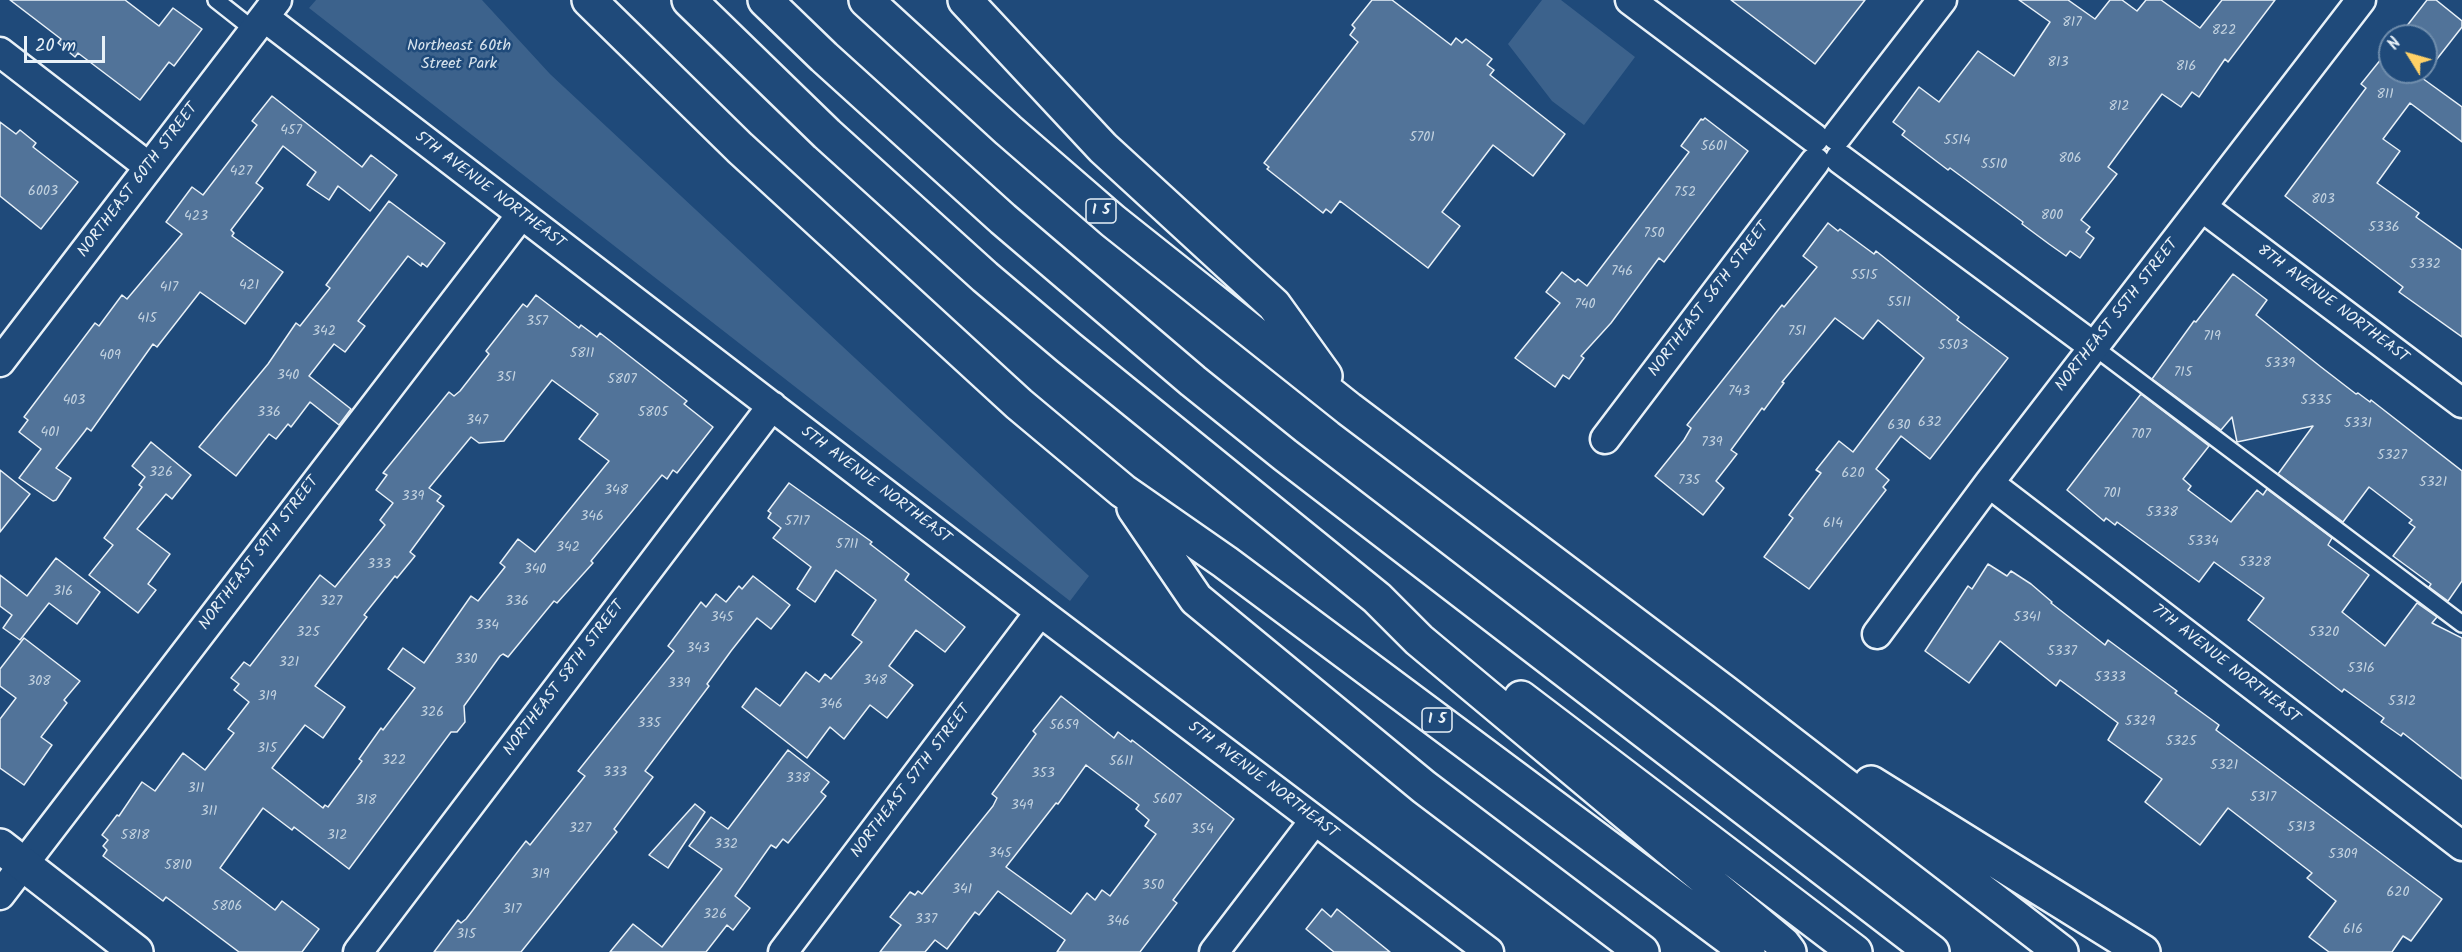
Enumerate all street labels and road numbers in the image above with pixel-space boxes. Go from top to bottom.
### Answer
street label: NORTHEAST 60TH STREET [75,100,203,262]
street label: 5TH AVENUE NORTHEAST [410,128,568,254]
road number: I 5 [1086,199,1116,223]
street label: NORTHEAST 56TH STREET [1646,219,1774,381]
street label: NORTHEAST 55TH STREET [2052,236,2184,396]
street label: 8TH AVENUE NORTHEAST [2253,242,2411,368]
street label: 5TH AVENUE NORTHEAST [796,423,954,549]
street label: NORTHEAST 59TH STREET [196,473,324,635]
street label: NORTHEAST 58TH STREET [500,598,630,760]
street label: 7TH AVENUE NORTHEAST [2147,601,2303,729]
street label: NORTHEAST 57TH STREET [848,701,976,863]
road number: I 5 [1422,708,1452,732]
street label: 5TH AVENUE NORTHEAST [1183,718,1341,844]

